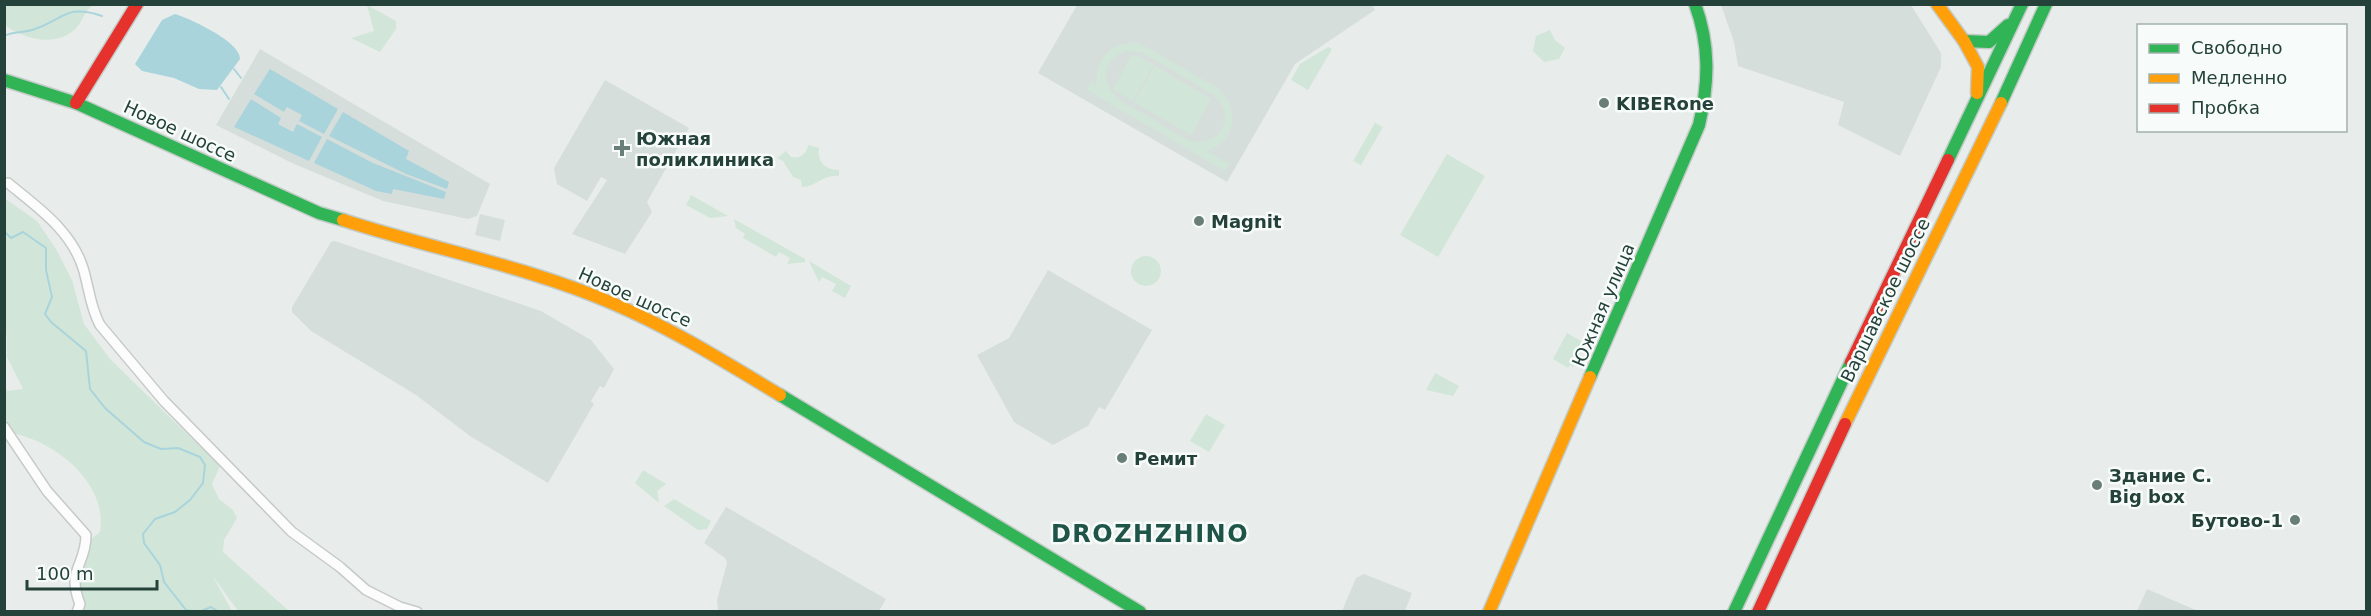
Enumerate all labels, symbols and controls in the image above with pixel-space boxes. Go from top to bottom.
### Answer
legend [2137,24,2347,132]
text: Свободно [2191,37,2283,58]
text: Медленно [2191,67,2287,88]
place label: KIBERone [1616,93,1714,114]
street label: Новое шоссе [121,96,239,166]
marker: KIBERone [1597,96,1611,110]
text: Пробка [2191,97,2260,118]
place label: Южная поликлиника [636,128,774,170]
marker: Южная поликлиника [613,139,631,157]
place label: Magnit [1211,211,1282,232]
marker: Magnit [1192,214,1206,228]
street label: Варшавское шоссе [1836,215,1934,385]
street label: Южная улица [1568,240,1638,370]
street label: Новое шоссе [575,263,695,331]
place label: Ремит [1134,448,1198,469]
marker: Ремит [1115,451,1129,465]
place label: Здание C. Big box [2109,465,2212,507]
marker: Здание C. Big box [2090,478,2104,492]
place label: Бутово-1 [2191,510,2283,531]
marker: Бутово-1 [2288,513,2302,527]
district label: DROZHZHINO [1051,520,1249,548]
scale bar [27,553,158,591]
text: 100 m [36,563,94,584]

